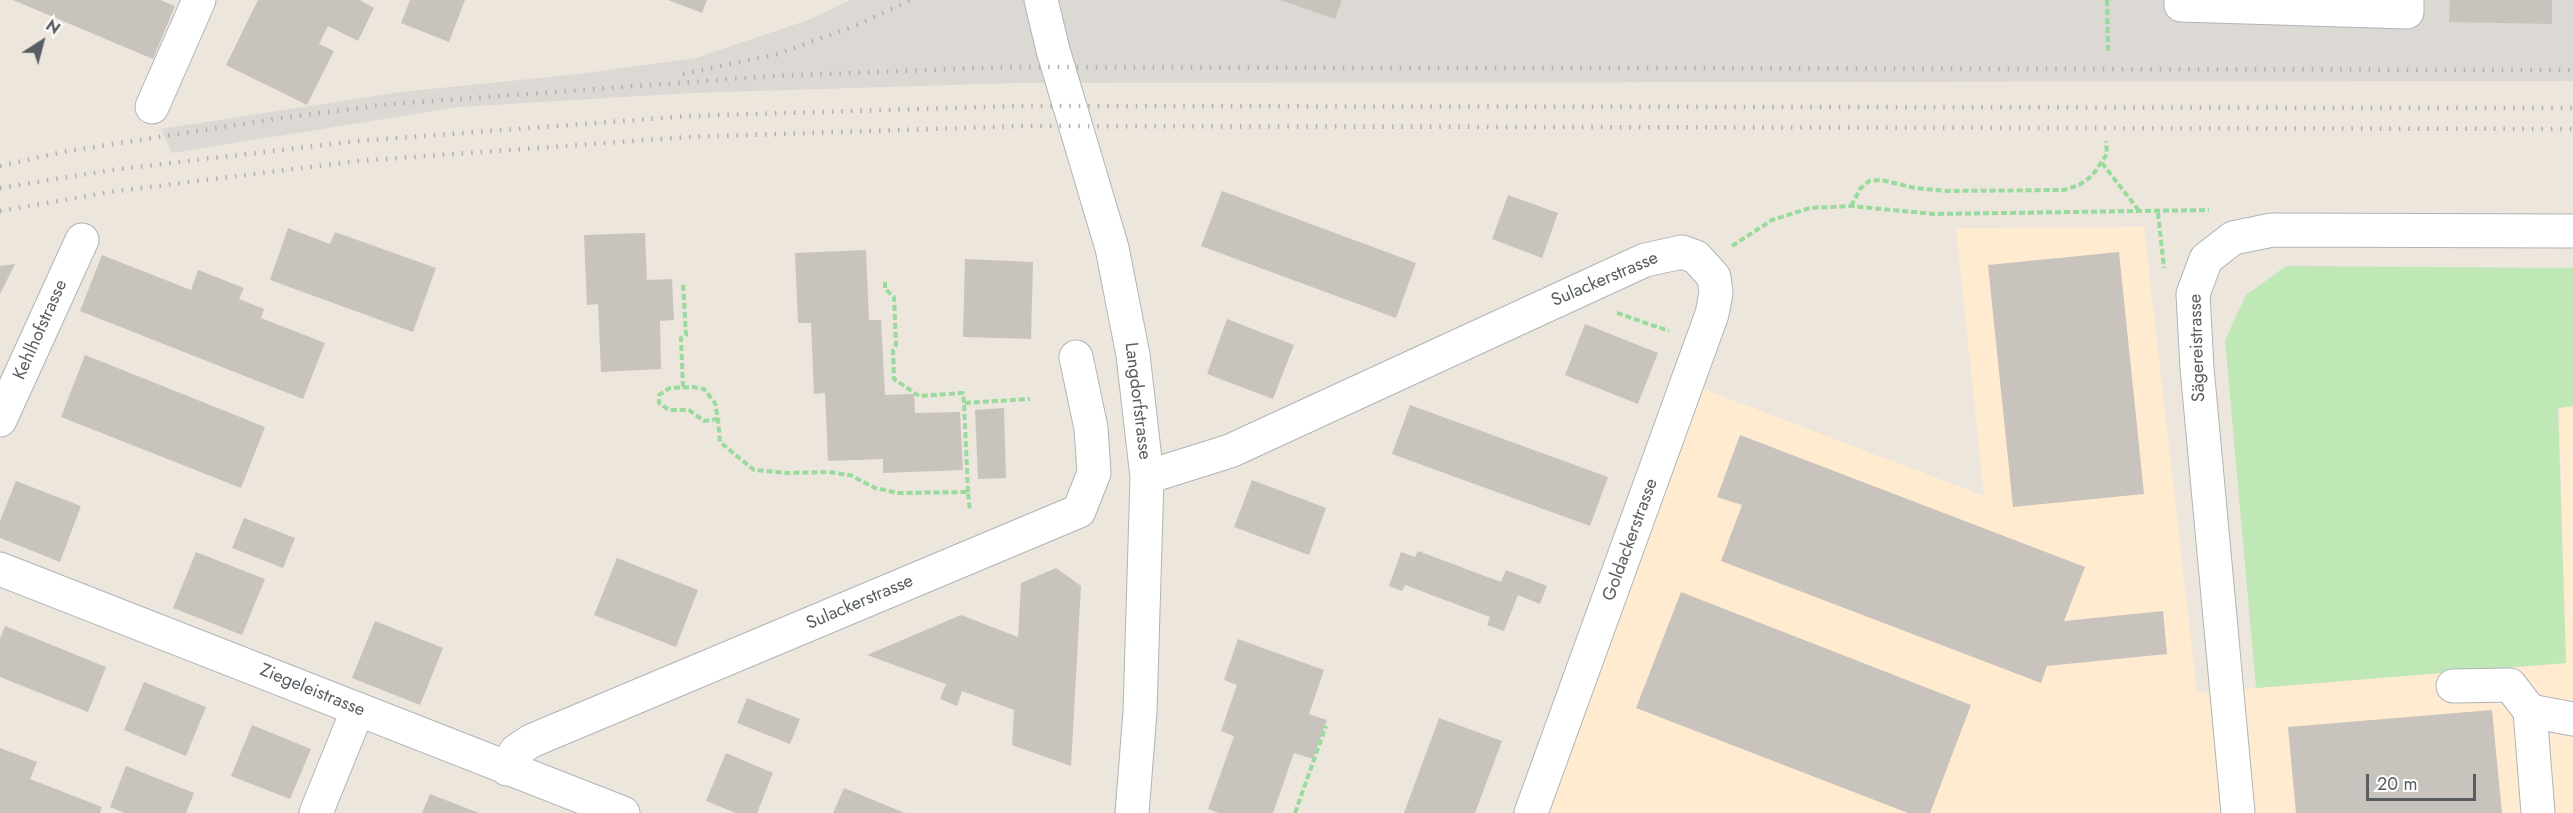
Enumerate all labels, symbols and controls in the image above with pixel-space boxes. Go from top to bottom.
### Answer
north arrow [12,12,72,72]
text: N [41,14,65,40]
street label: Sulackerstrasse [1548,248,1662,312]
street label: Kehlhofstrasse [9,277,73,383]
street label: Sägereistrasse [2185,294,2211,402]
street label: Langdorfstrasse [1119,341,1155,461]
street label: Goldackerstrasse [1599,476,1663,604]
street label: Sulackerstrasse [803,571,917,635]
street label: Ziegeleistrasse [256,660,368,722]
scale bar [2369,762,2478,800]
text: 20 m [2377,771,2417,797]

